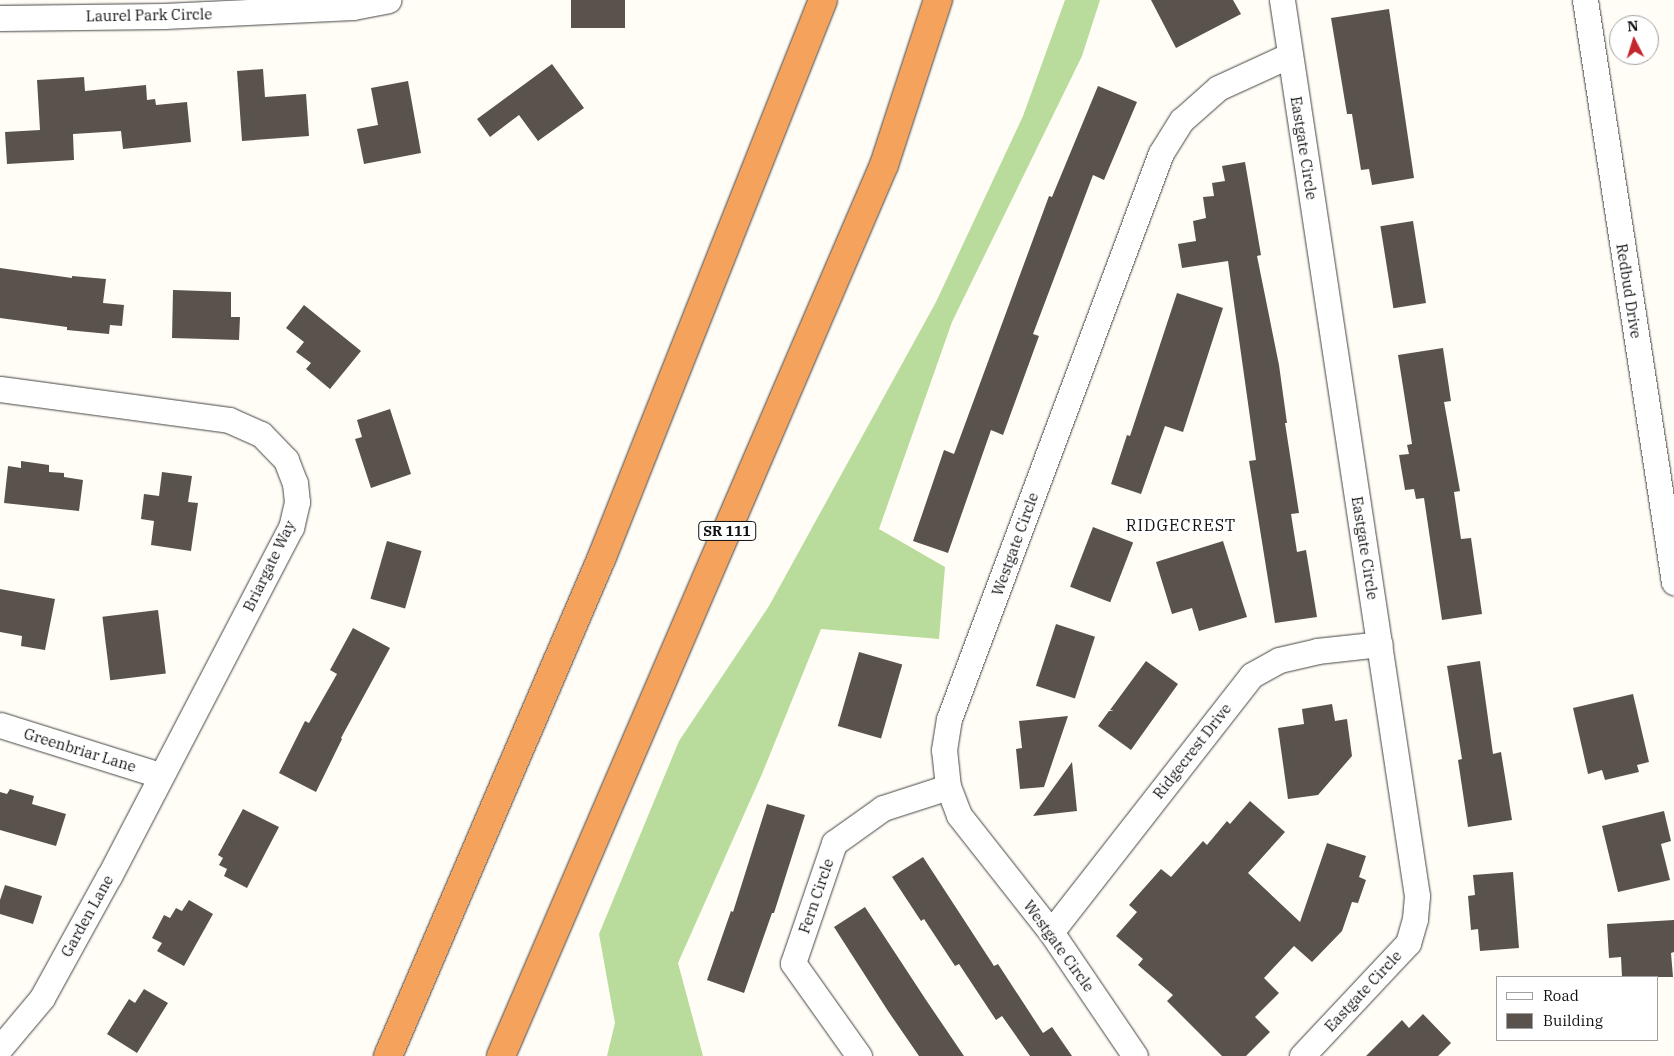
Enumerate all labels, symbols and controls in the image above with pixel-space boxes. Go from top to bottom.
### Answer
street label: Laurel Park Circle [86,5,212,25]
north arrow [1609,15,1659,65]
text: N [1626,17,1639,36]
street label: Eastgate Circle [1287,95,1321,201]
street label: Redbud Drive [1613,242,1645,340]
street label: Westgate Circle [988,490,1042,598]
street label: Eastgate Circle [1348,495,1382,601]
district label: RIDGECREST [1124,515,1238,535]
street label: Briargate Way [239,518,299,614]
road number: SR 111 [697,520,757,542]
street label: Ridgecrest Drive [1149,700,1235,802]
street label: Greenbriar Lane [22,724,138,776]
street label: Fern Circle [795,856,837,936]
street label: Garden Lane [57,872,117,960]
street label: Westgate Circle [1020,897,1098,995]
street label: Eastgate Circle [1321,947,1405,1035]
legend [1496,976,1659,1041]
text: Road [1543,986,1579,1005]
text: Building [1543,1011,1603,1030]

